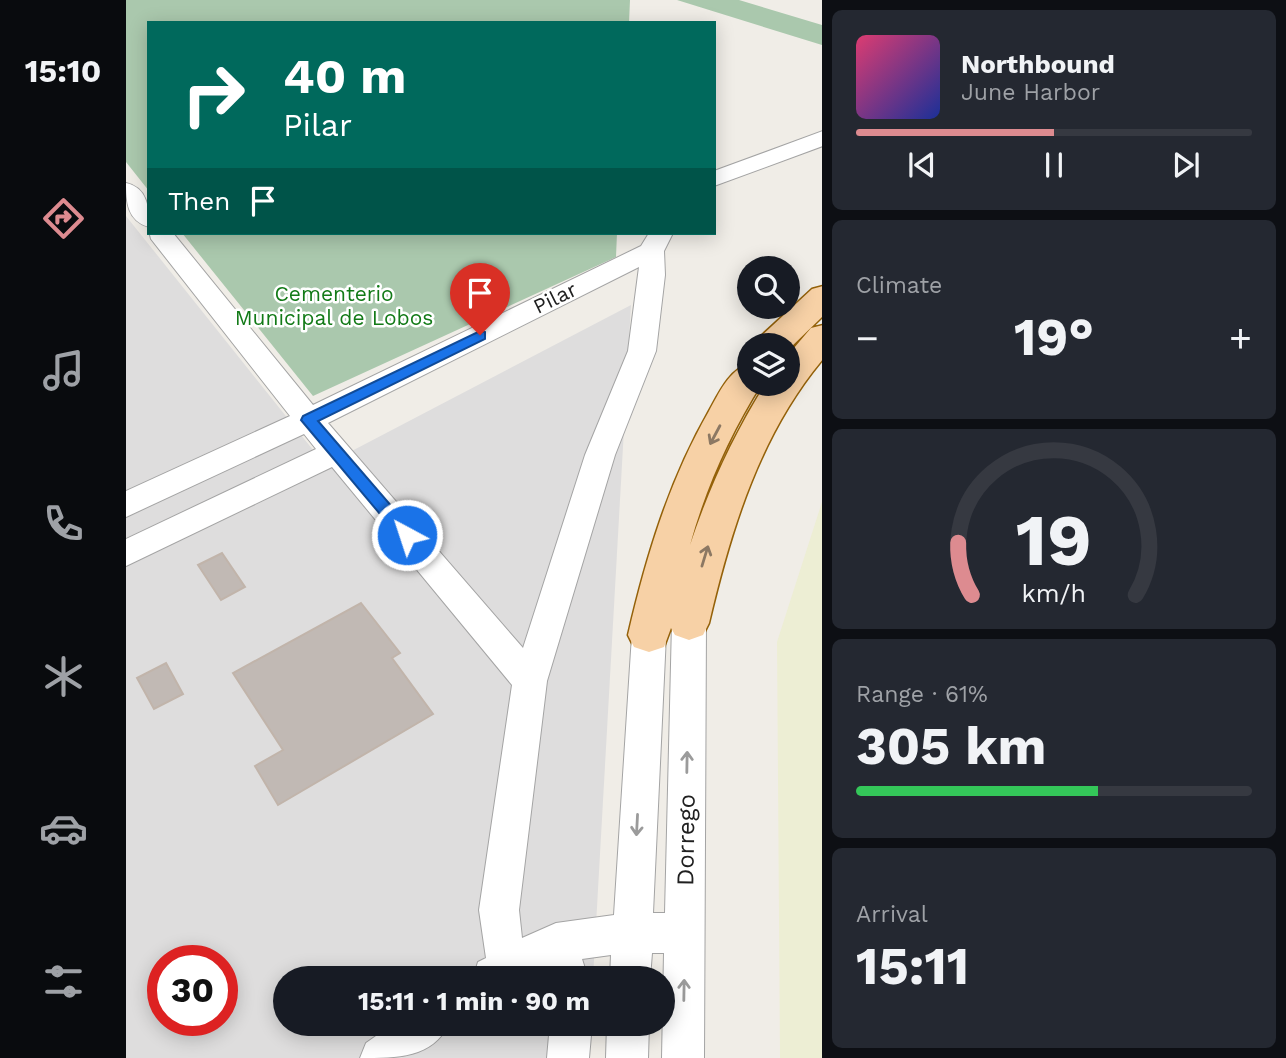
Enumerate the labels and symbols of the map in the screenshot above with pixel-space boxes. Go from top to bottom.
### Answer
pin [450,263,510,335]
street label: Pilar [529,276,581,319]
park label: Cementerio Municipal de Lobos [235,281,433,330]
one-way arrow [708,425,722,445]
position arrow [370,498,444,572]
one-way arrow [700,546,713,568]
one-way arrow [680,751,694,774]
street label: Dorrego [671,794,701,886]
one-way arrow [631,814,644,837]
speed limit sign: 30 [147,945,238,1036]
one-way arrow [677,979,690,1002]

